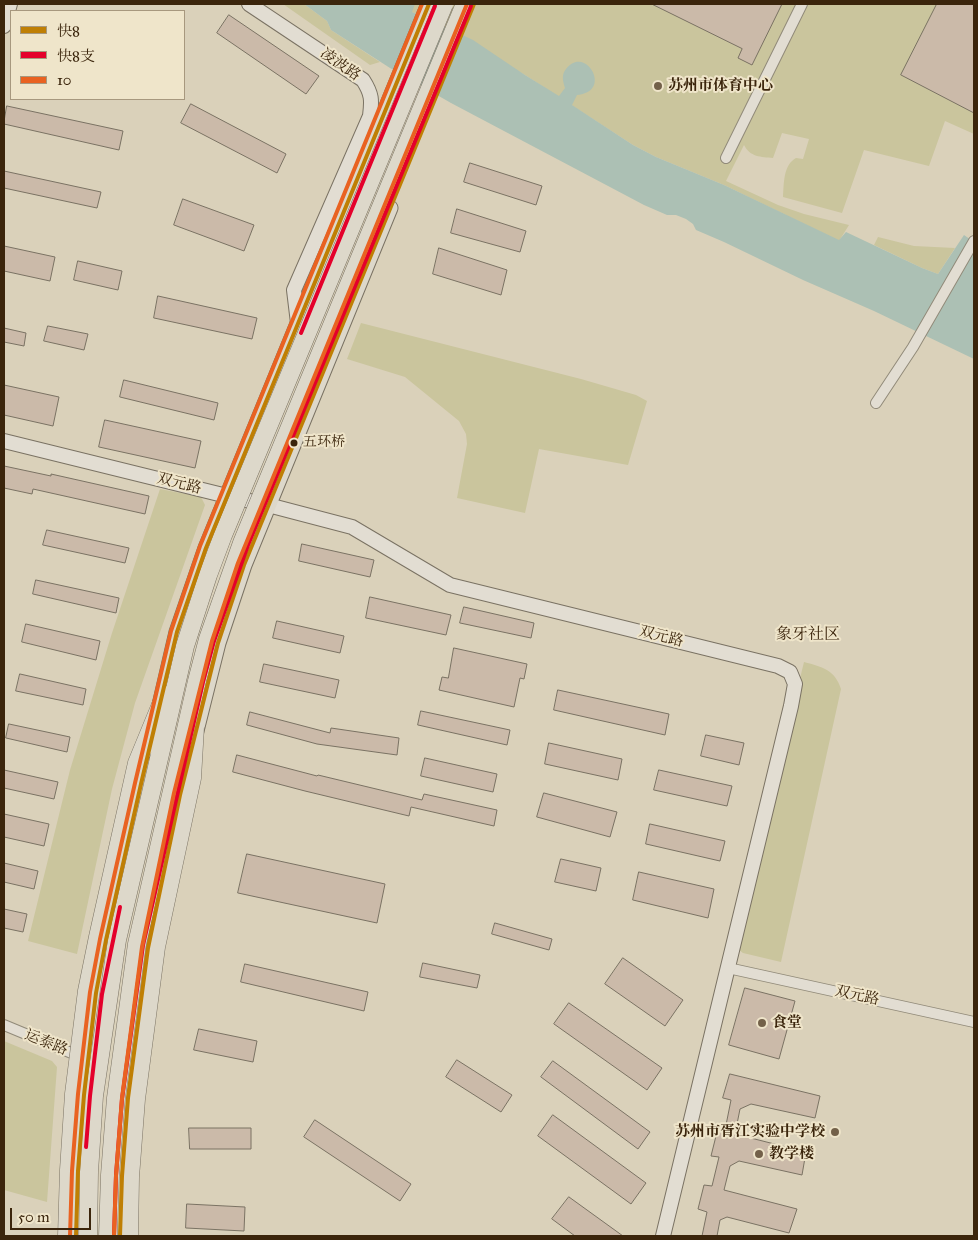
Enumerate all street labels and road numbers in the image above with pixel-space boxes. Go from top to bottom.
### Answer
street label: 凌波路 [316,45,364,85]
street label: 双元路 [155,470,203,498]
street label: 双元路 [637,623,685,651]
street label: 双元路 [833,983,881,1009]
street label: 运泰路 [22,1026,70,1060]

